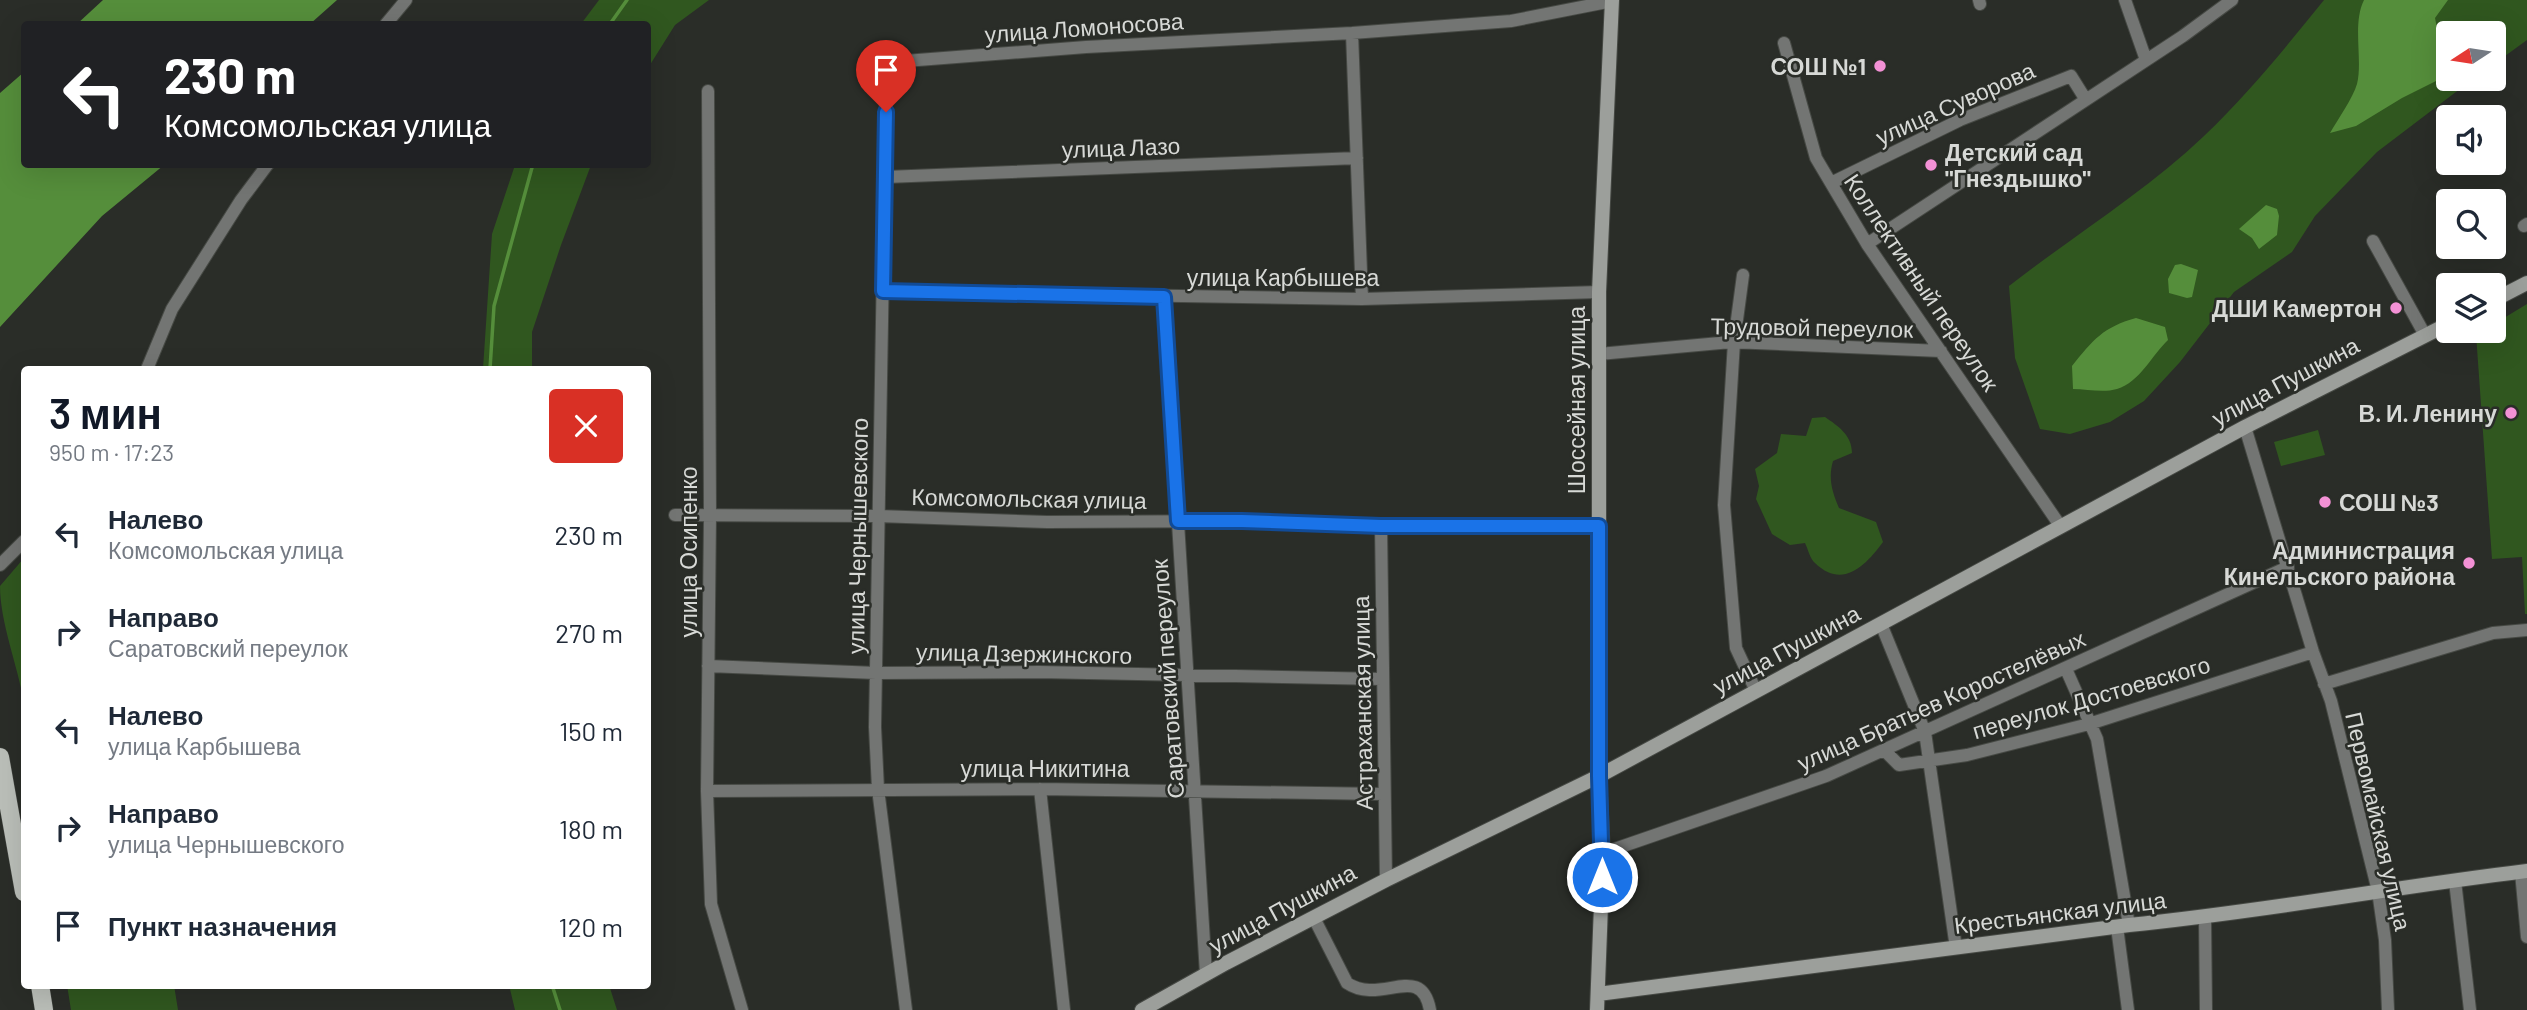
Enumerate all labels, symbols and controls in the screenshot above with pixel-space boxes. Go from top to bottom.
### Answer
street label: улица Ломоносова [984,6,1184,48]
north arrow [2436,21,2506,91]
map controls [2436,21,2506,343]
pin [856,40,916,112]
text: 230 m [164,45,296,104]
icon: left [49,49,140,140]
icon: arrive [867,51,905,89]
place label: СОШ №1 [1771,52,1866,80]
street label: улица Суворова [1871,55,2039,151]
marker: СОШ №1 [1872,58,1888,74]
text: Комсомольская улица [164,105,491,143]
button: sound [2436,105,2506,175]
street label: улица Лазо [1061,131,1181,163]
place label: Детский сад "Гнездышко" [1945,138,2091,192]
marker: Детский сад "Гнездышко" [1923,157,1939,173]
street label: Коллективный переулок [1839,168,2006,397]
button: search [2436,189,2506,259]
street label: улица Карбышева [1187,263,1379,291]
button: layers [2436,273,2506,343]
place label: ДШИ Камертон [2212,294,2382,322]
marker: ДШИ Камертон [2388,300,2404,316]
street label: Шоссейная улица [1562,306,1590,494]
street label: Трудовой переулок [1710,311,1914,343]
street label: улица Пушкина [2207,330,2364,432]
text: 3 мин [49,387,162,437]
button: close [549,389,623,463]
place label: В. И. Ленину [2359,399,2497,427]
marker: В. И. Ленину [2503,405,2519,421]
street label: улица Чернышевского [841,418,873,654]
text: 950 m · 17:23 [49,438,174,466]
street label: улица Осипенко [674,466,702,638]
street label: Комсомольская улица [911,482,1147,514]
place label: СОШ №3 [2339,488,2439,516]
marker: СОШ №3 [2317,494,2333,510]
text: Налево [108,503,203,534]
icon: left [49,515,87,553]
text: 230 m [554,519,623,550]
text: Комсомольская улица [108,536,343,564]
place label: Администрация Кинельского района [2224,536,2455,590]
marker: Администрация Кинельского района [2461,555,2477,571]
street label: Саратовский переулок [1145,558,1189,800]
street label: Астраханская улица [1346,595,1378,811]
street label: улица Пушкина [1708,598,1865,700]
text: Направо [108,601,219,632]
icon: right [49,613,87,651]
text: 270 m [555,617,623,648]
street label: улица Братьев Коростелёвых [1793,624,2090,776]
text: Саратовский переулок [108,634,348,662]
street label: улица Дзержинского [916,637,1132,669]
street label: переулок Достоевского [1969,650,2213,744]
text: Налево [108,699,203,730]
street label: Первомайская улица [2340,709,2418,933]
icon: left [49,711,87,749]
text: 150 m [559,715,623,746]
text: улица Карбышева [108,732,301,760]
street label: улица Никитина [960,754,1130,782]
text: Направо [108,797,219,828]
icon: right [49,809,87,847]
text: 180 m [559,813,623,844]
text: улица Чернышевского [108,830,344,858]
position arrow [1565,840,1639,914]
street label: улица Пушкина [1204,857,1361,959]
street label: Крестьянская улица [1952,885,2168,939]
icon: arrive [49,907,87,945]
text: Пункт назначения [108,910,337,941]
text: 120 m [559,911,623,942]

